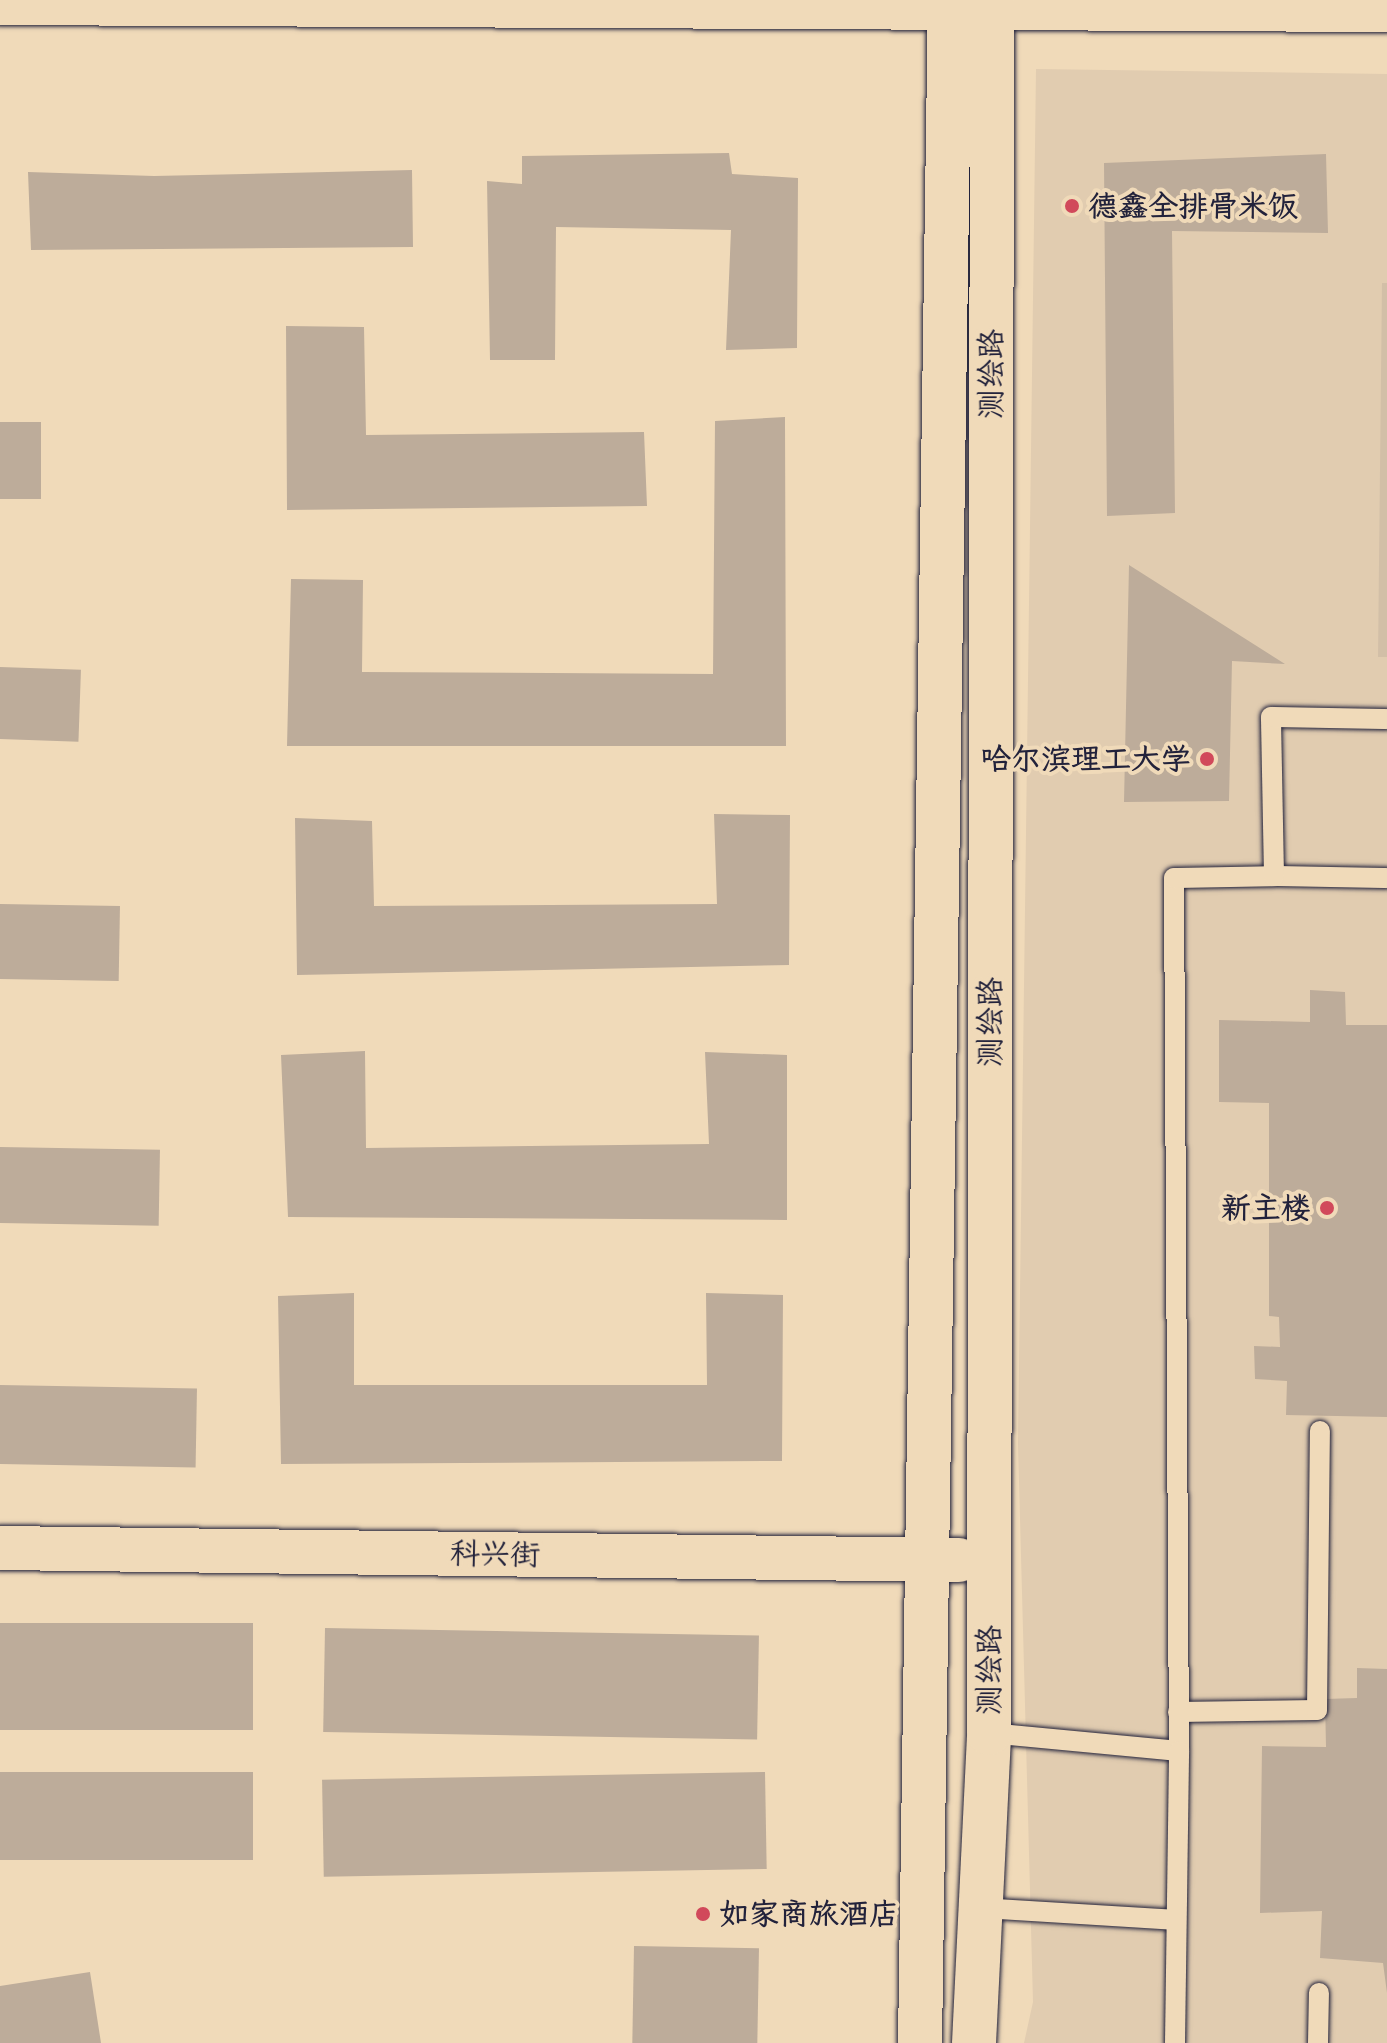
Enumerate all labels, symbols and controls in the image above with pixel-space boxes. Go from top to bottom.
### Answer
place label: 德鑫全排骨米饭 [1088,188,1298,224]
marker: 德鑫全排骨米饭 [1063,197,1081,215]
street label: 测绘路 [973,329,1009,419]
place label: 哈尔滨理工大学 [981,741,1191,777]
marker: 哈尔滨理工大学 [1198,750,1216,768]
street label: 测绘路 [972,977,1008,1067]
place label: 新主楼 [1221,1190,1311,1226]
marker: 新主楼 [1318,1199,1336,1217]
street label: 科兴街 [450,1535,540,1573]
street label: 测绘路 [971,1625,1007,1715]
place label: 如家商旅酒店 [719,1896,899,1932]
marker: 如家商旅酒店 [694,1905,712,1923]

